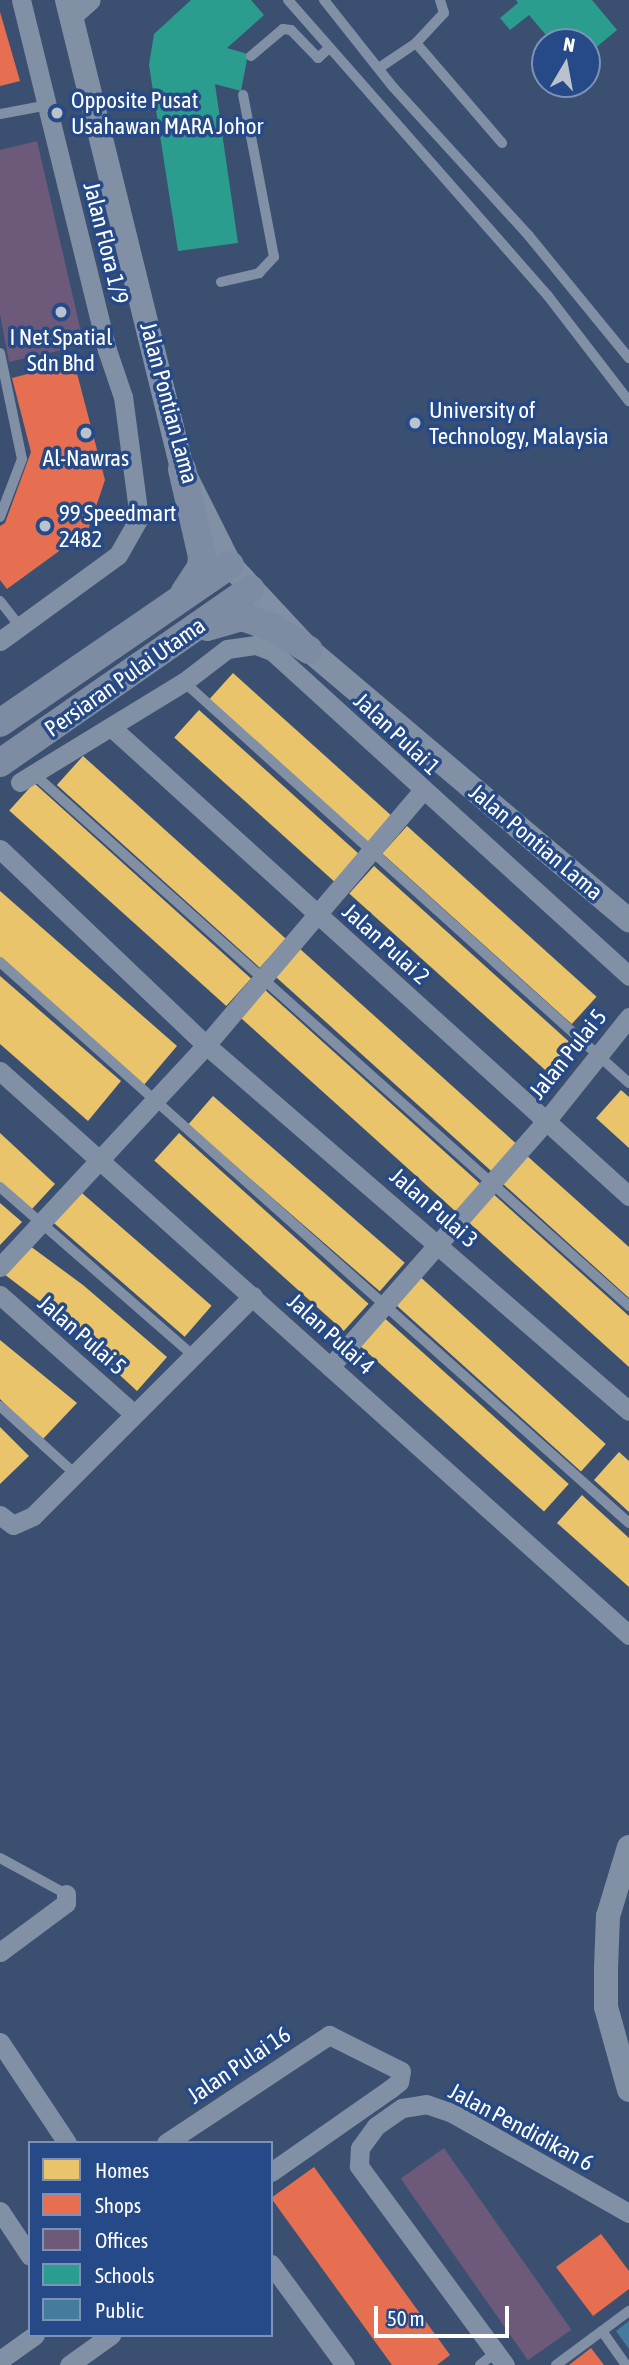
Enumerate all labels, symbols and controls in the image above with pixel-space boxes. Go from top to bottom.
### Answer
north arrow [531,28,601,98]
text: N [562,32,577,56]
place label: Opposite Pusat Usahawan MARA Johor [71,86,263,140]
marker: Opposite Pusat Usahawan MARA Johor [49,105,65,121]
street label: Jalan Flora 1/9 [78,179,134,307]
marker: I Net Spatial Sdn Bhd [53,304,69,320]
street label: Jalan Pontian Lama [134,319,204,487]
place label: I Net Spatial Sdn Bhd [10,323,112,377]
place label: University of Technology, Malaysia [429,396,609,450]
marker: University of Technology, Malaysia [407,415,423,431]
marker: Al-Nawras [78,425,94,441]
place label: Al-Nawras [43,444,129,472]
place label: 99 Speedmart 2482 [59,499,176,553]
marker: 99 Speedmart 2482 [37,518,53,534]
street label: Persiaran Pulai Utama [39,611,211,743]
street label: Jalan Pulai 1 [348,687,446,781]
street label: Jalan Pontian Lama [464,778,608,906]
street label: Jalan Pulai 2 [337,898,435,990]
street label: Jalan Pulai 5 [523,1004,613,1104]
street label: Jalan Pulai 3 [384,1162,484,1254]
street label: Jalan Pulai 4 [282,1288,380,1380]
street label: Jalan Pulai 5 [32,1289,132,1381]
street label: Jalan Pulai 16 [182,2020,296,2110]
street label: Jalan Pendidikan 6 [444,2077,598,2177]
legend [28,2141,273,2337]
text: Homes [95,2158,149,2182]
text: Shops [95,2193,141,2217]
text: Offices [95,2228,148,2252]
text: Schools [95,2263,155,2287]
scale bar [377,2292,512,2336]
text: Public [95,2298,144,2322]
text: 50 m [387,2306,425,2330]

